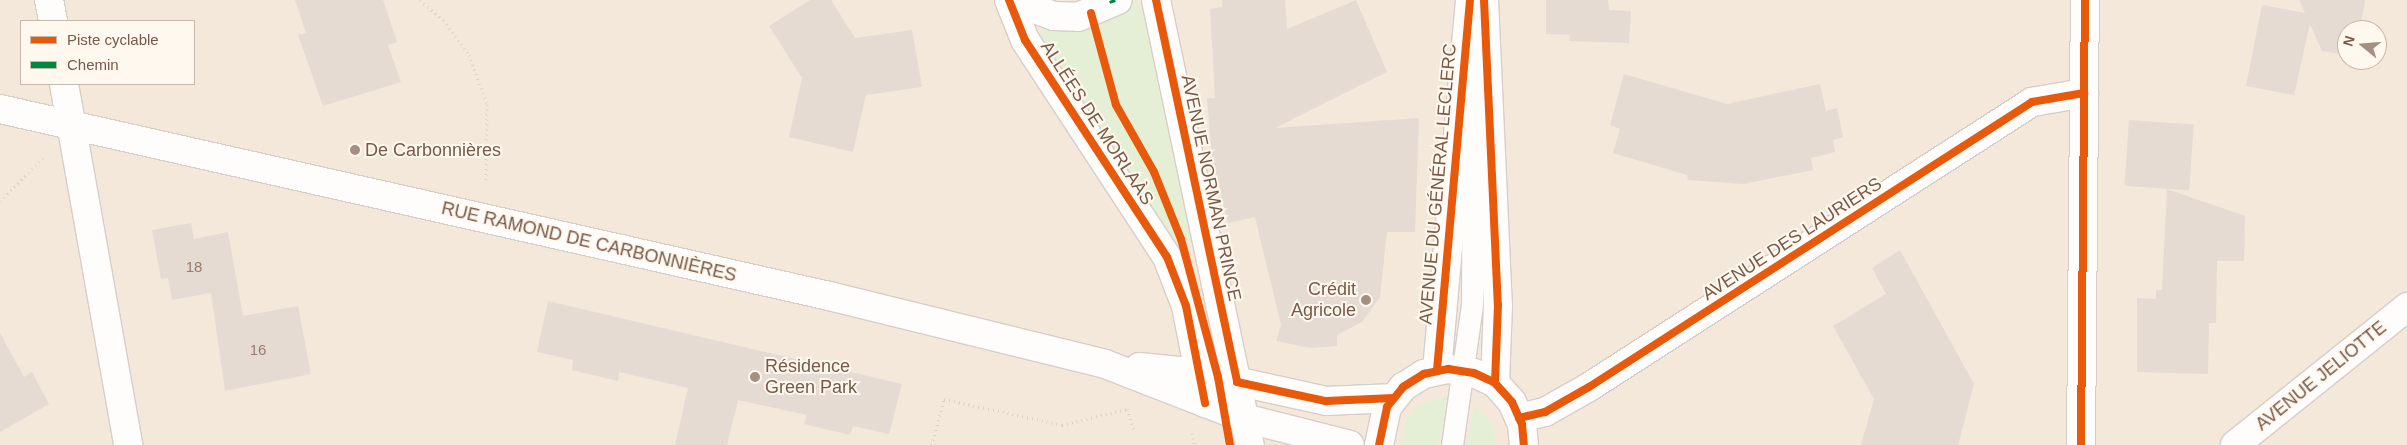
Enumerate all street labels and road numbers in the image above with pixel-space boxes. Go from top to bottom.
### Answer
street label: ALLÉES DE MORLAÀS [1036,37,1158,209]
street label: AVENUE DU GÉNÉRAL LECLERC [1415,42,1461,326]
street label: AVENUE NORMAN PRINCE [1176,73,1246,303]
street label: AVENUE DES LAURIERS [1698,173,1886,305]
street label: RUE RAMOND DE CARBONNIÈRES [439,198,739,286]
street label: AVENUE JELIOTTE [2251,317,2391,435]

